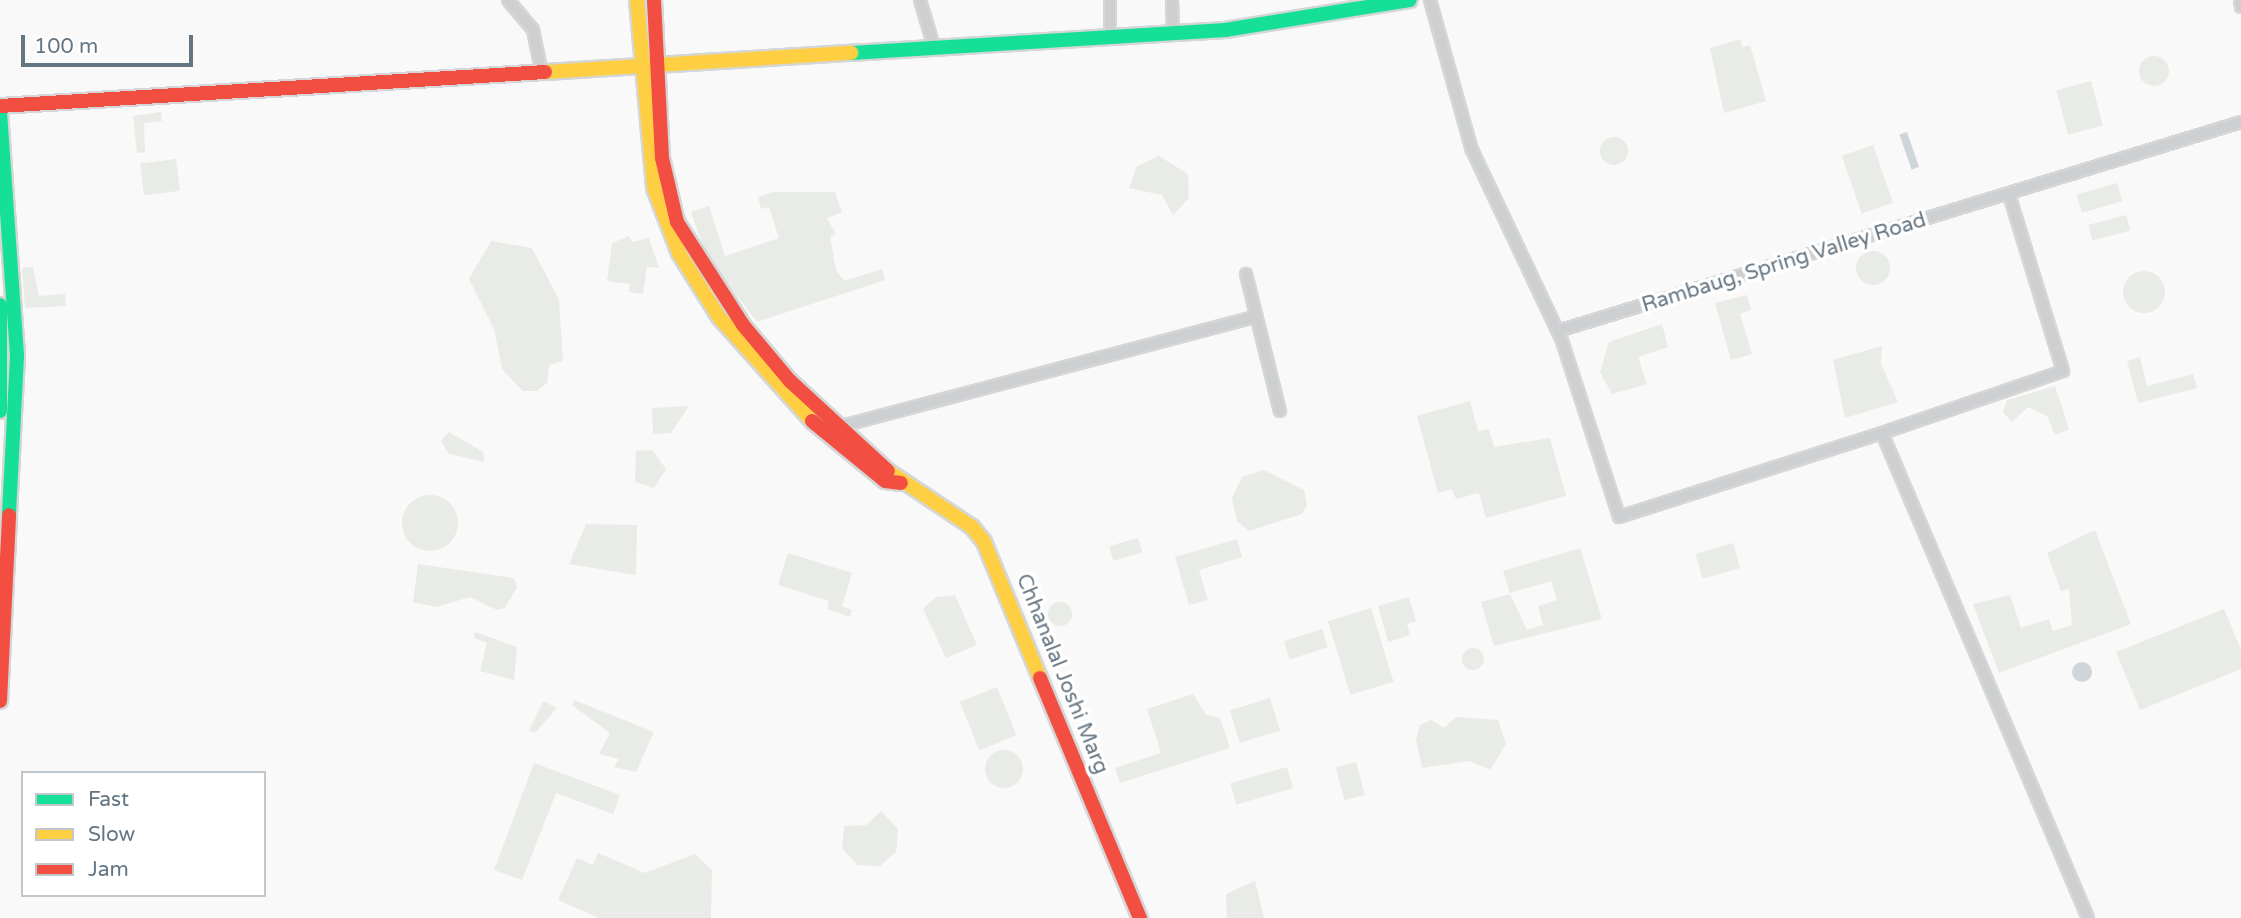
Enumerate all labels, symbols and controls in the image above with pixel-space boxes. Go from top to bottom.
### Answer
scale bar [24,21,196,65]
text: 100 m [34,34,98,59]
street label: Rambaug, Spring Valley Road [1639,208,1929,318]
street label: Chhanalal Joshi Marg [1010,570,1114,778]
legend [21,771,266,897]
text: Fast [88,787,129,812]
text: Slow [88,822,135,847]
text: Jam [88,857,129,882]

